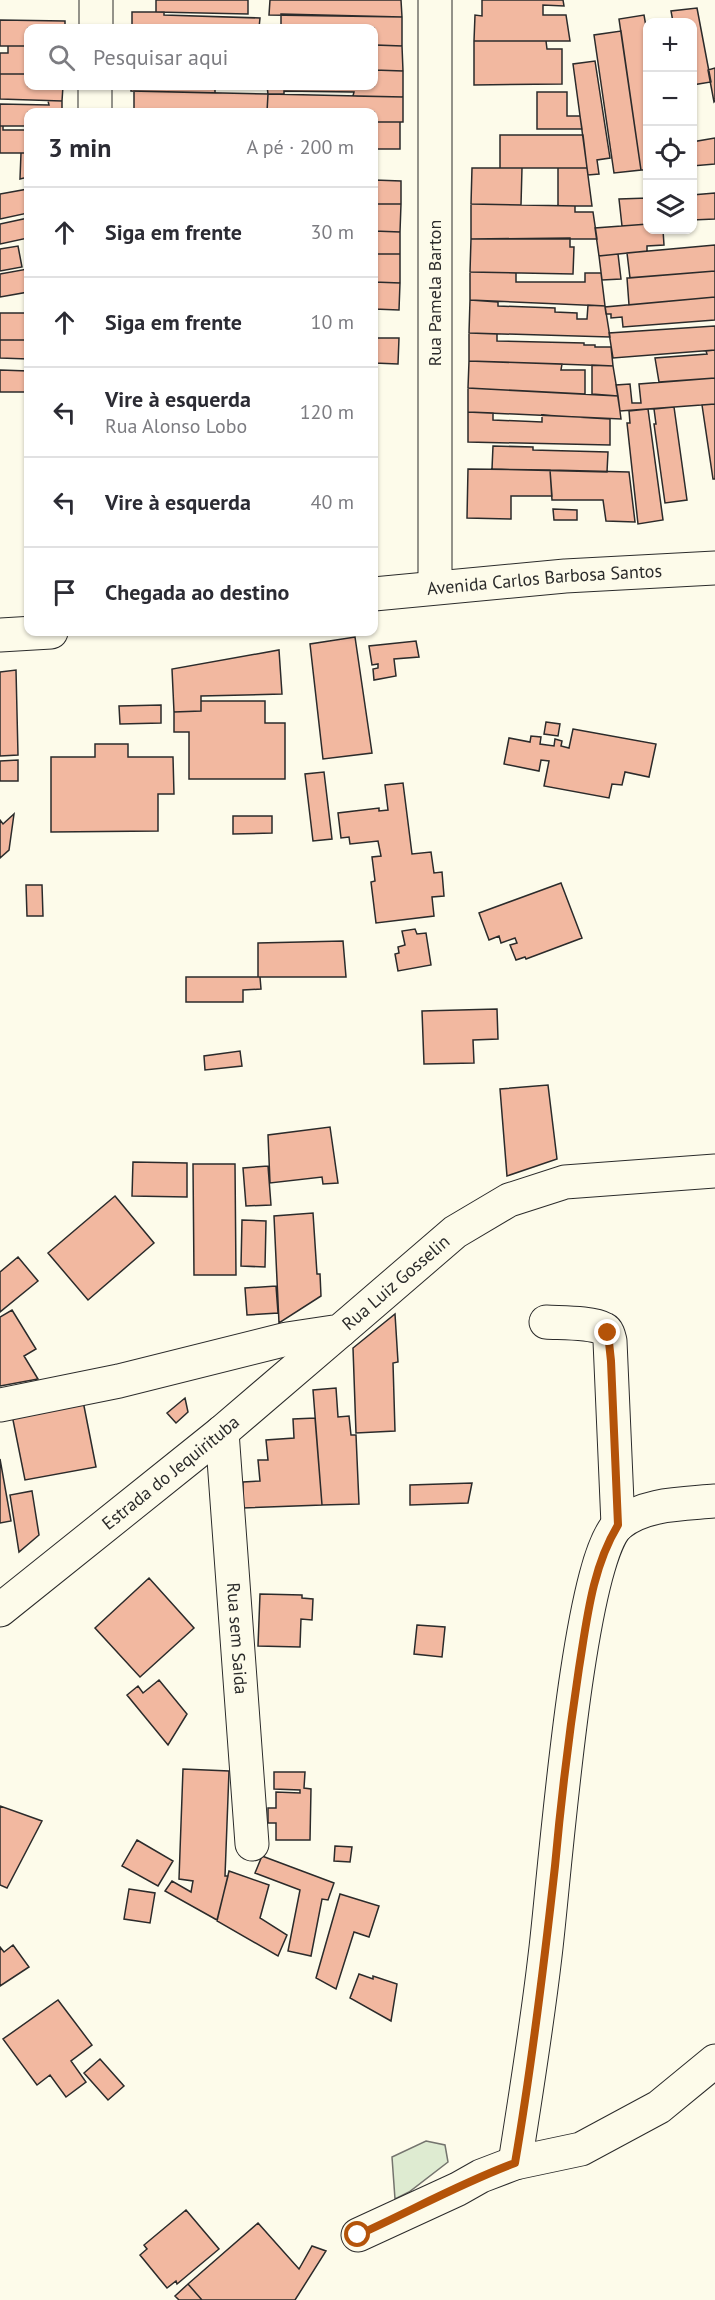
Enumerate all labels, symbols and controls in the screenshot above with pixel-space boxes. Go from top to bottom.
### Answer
map controls [643,18,697,234]
button: + [643,18,697,72]
search box [24,24,378,90]
icon: search [45,41,78,74]
text: Pesquisar aqui [93,43,229,71]
button: − [643,72,697,126]
button: locate [643,126,697,180]
text: 3 min [48,131,111,164]
text: A pé · 200 m [247,134,354,160]
button: layers [643,180,697,234]
icon: ahead [48,216,81,249]
text: Siga em frente [105,218,242,246]
text: 30 m [311,219,354,245]
street label: Rua Pamela Barton [423,220,446,366]
icon: ahead [48,306,81,339]
text: Siga em frente [105,308,242,336]
text: 10 m [311,309,354,335]
text: Vire à esquerda [105,385,251,413]
icon: left [48,396,81,429]
text: 120 m [300,399,354,425]
text: Rua Alonso Lobo [105,413,247,439]
icon: left [48,486,81,519]
text: Vire à esquerda [105,488,251,516]
text: 40 m [311,489,354,515]
street label: Avenida Carlos Barbosa Santos [426,559,663,600]
icon: arrive [48,576,81,609]
text: Chegada ao destino [105,578,289,606]
street label: Rua Luiz Gosselin [337,1230,454,1335]
route end [594,1319,620,1345]
street label: Estrada do Jequirituba [97,1410,244,1535]
street label: Rua sem Saida [222,1582,253,1695]
route start [344,2221,370,2247]

